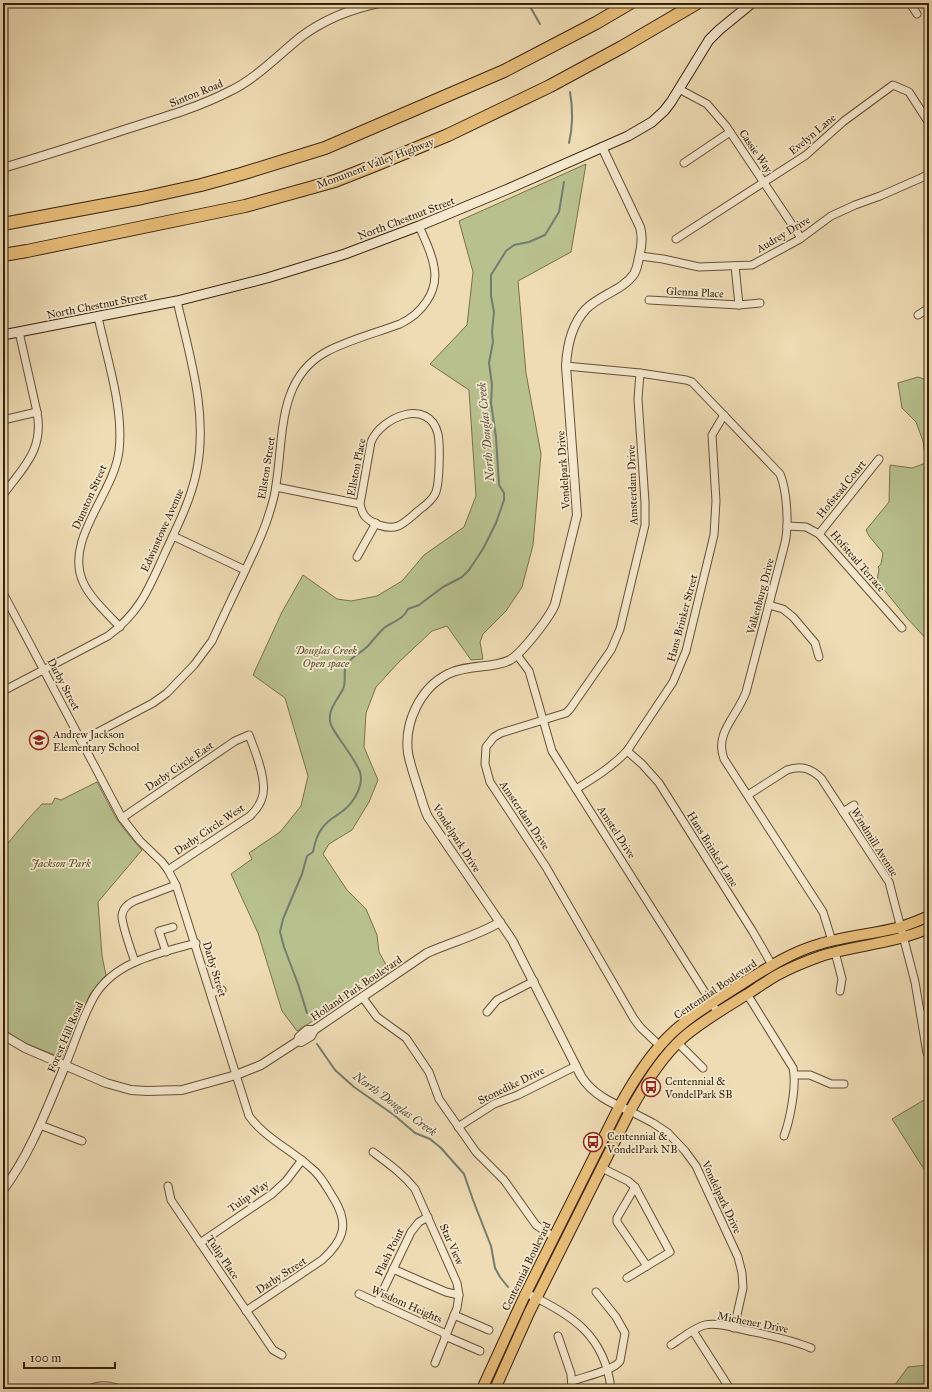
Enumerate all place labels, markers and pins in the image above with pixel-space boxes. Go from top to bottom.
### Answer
place label: Andrew Jackson Elementary School [52,728,140,754]
school or university icon: Andrew Jackson Elementary School [28,729,50,751]
place label: Centennial & VondelPark SB [664,1075,732,1101]
bus stop icon: Centennial & VondelPark SB [640,1076,662,1098]
place label: Centennial & VondelPark NB [606,1130,677,1156]
bus stop icon: Centennial & VondelPark NB [582,1131,604,1153]

